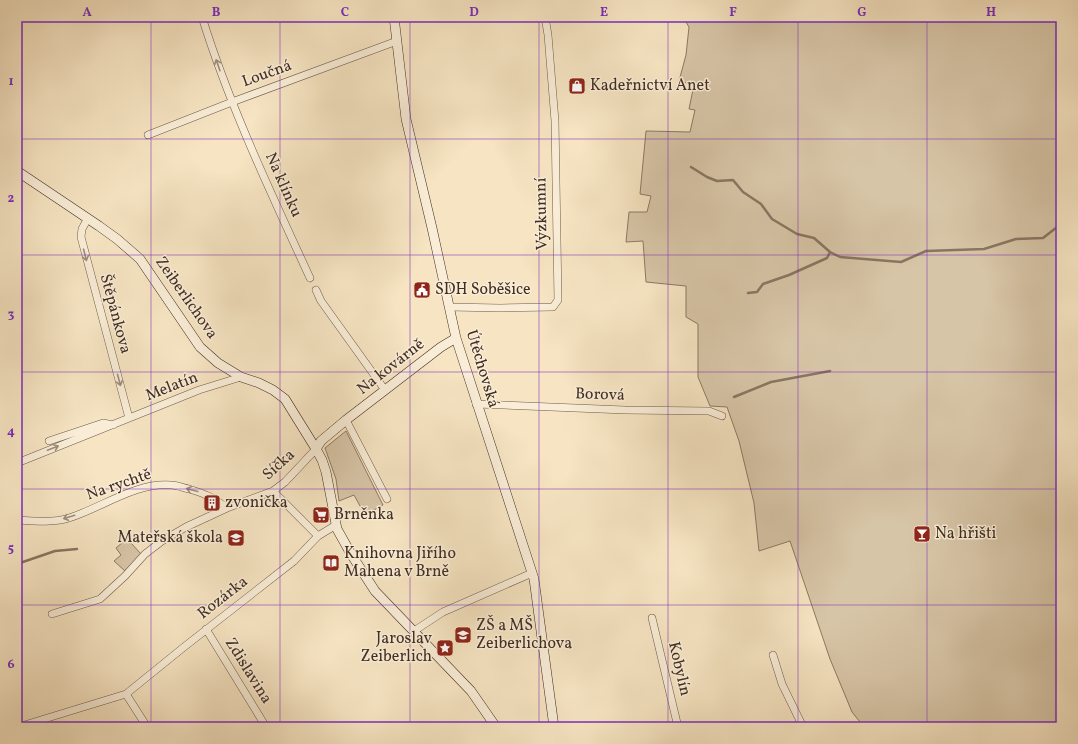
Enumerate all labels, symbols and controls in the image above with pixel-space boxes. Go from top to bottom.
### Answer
text: A [82,4,92,22]
text: B [212,4,221,22]
text: C [341,4,349,22]
text: D [469,4,479,22]
text: E [600,4,608,22]
text: F [729,4,737,22]
text: G [857,4,867,22]
text: H [986,4,996,22]
street label: Loučná [239,55,295,93]
one-way arrow [214,59,221,72]
text: 1 [8,73,14,91]
place label: Kadeřnictví Anet [590,75,710,97]
shop icon: Kadeřnictví Anet [567,76,587,96]
street label: Na klínku [259,149,307,221]
street label: Výzkumní [530,177,554,251]
text: 2 [8,190,15,208]
one-way arrow [82,248,90,261]
street label: Zeiberlichova [149,252,223,344]
street label: Štěpánkova [94,271,137,356]
place label: SDH Soběšice [435,279,531,301]
public building icon: SDH Soběšice [412,280,432,300]
text: 3 [8,306,15,324]
street label: Útěchovská [460,327,504,411]
street label: Na kovárně [353,334,429,400]
street label: Melatín [143,367,201,407]
one-way arrow [116,374,123,387]
street label: Borová [575,383,625,407]
text: 4 [7,423,15,441]
one-way arrow [47,444,59,452]
street label: Síčka [258,444,300,486]
street label: Na rychtě [83,464,155,506]
one-way arrow [186,486,199,494]
place label: zvonička [225,492,288,514]
building icon: zvonička [202,493,222,513]
place label: Brněnka [334,504,394,526]
supermarket icon: Brněnka [311,505,331,525]
one-way arrow [63,514,76,521]
place label: Na hřišti [935,523,997,545]
bar icon: Na hřišti [912,524,932,544]
place label: Mateřská škola [117,527,223,549]
school or university icon: Mateřská škola [226,528,246,548]
text: 5 [8,540,14,558]
place label: Knihovna Jiřího Mahena v Brně [344,543,456,583]
library icon: Knihovna Jiřího Mahena v Brně [321,553,341,573]
street label: Rozárka [193,571,253,625]
place label: ZŠ a MŠ Zeiberlichova [476,614,572,655]
school or university icon: ZŠ a MŠ Zeiberlichova [453,625,473,645]
place label: Jaroslav Zeiberlich [361,628,433,668]
street label: Zdislavina [219,634,277,708]
place icon: Jaroslav Zeiberlich [435,638,455,658]
street label: Kobylín [662,640,696,698]
text: 6 [7,656,15,674]

